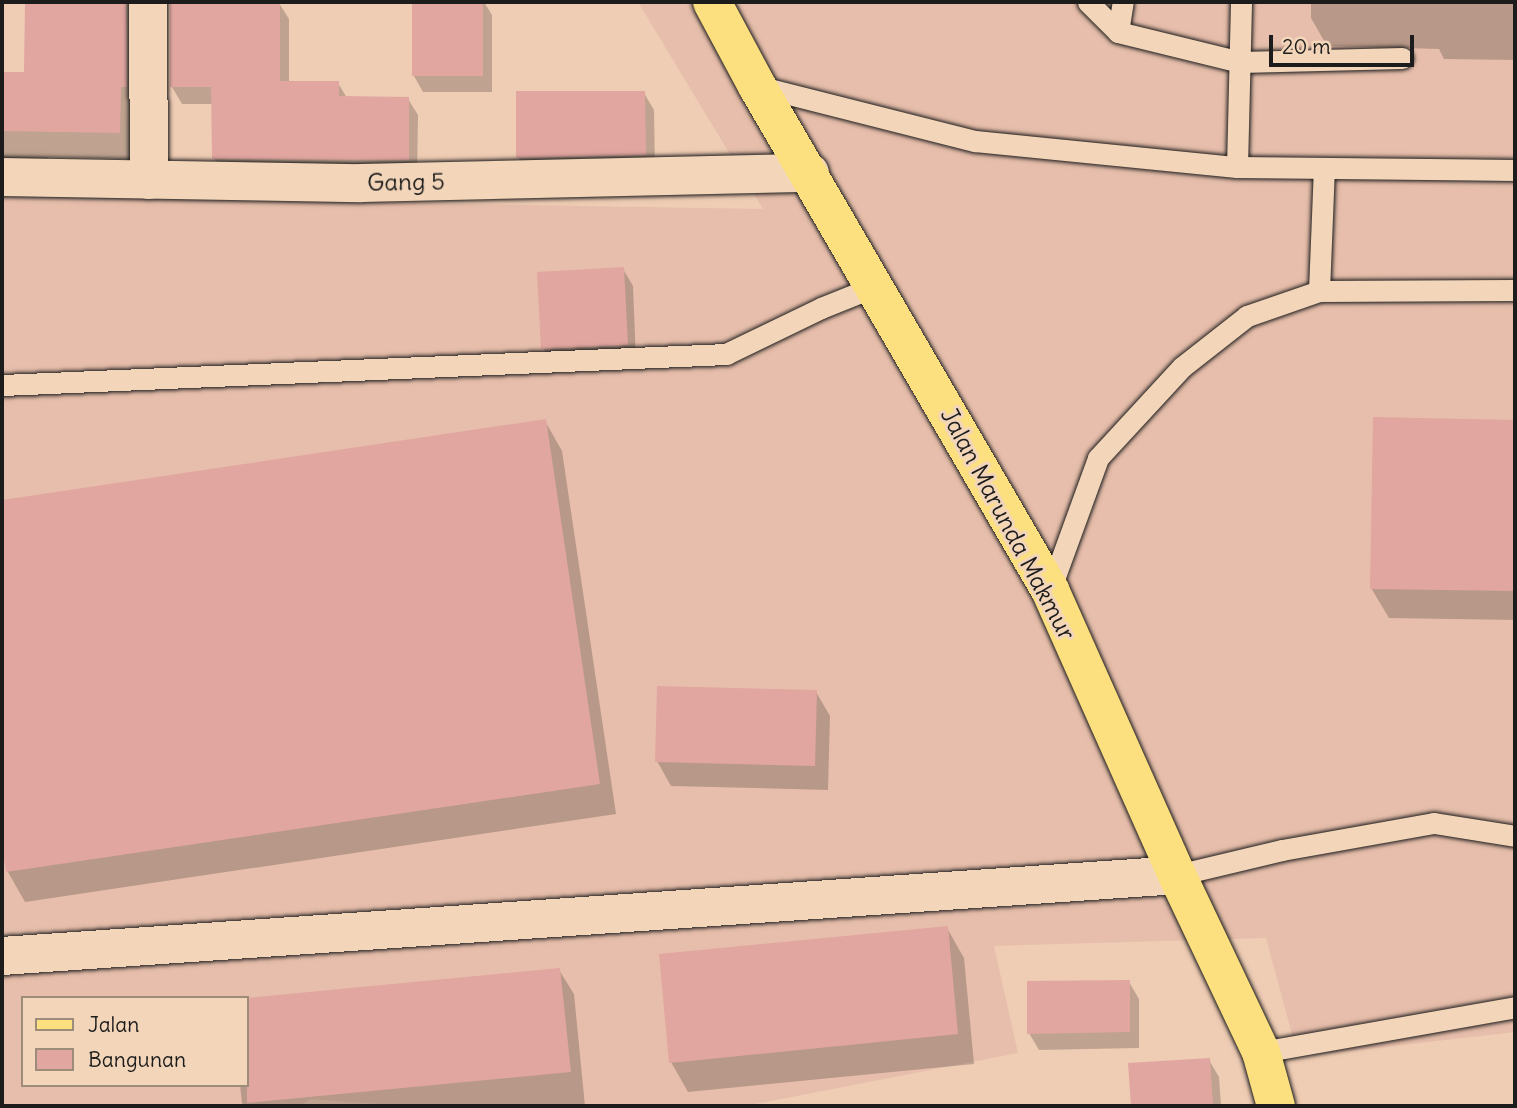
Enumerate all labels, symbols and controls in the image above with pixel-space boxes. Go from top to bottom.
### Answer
scale bar [1272,21,1417,65]
text: 20 m [1282,33,1331,60]
street label: Gang 5 [367,167,445,197]
street label: Jalan Marunda Makmur [935,403,1081,645]
legend [21,996,248,1087]
text: Jalan [88,1011,139,1038]
text: Bangunan [88,1046,186,1073]

